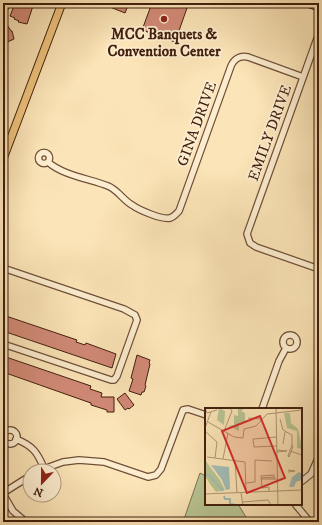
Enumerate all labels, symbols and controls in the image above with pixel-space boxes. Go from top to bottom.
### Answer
marker: MCC Banquets & Convention Center [159,14,169,24]
place label: MCC Banquets & Convention Center [107,25,221,61]
street label: GINA DRIVE [173,79,221,169]
street label: EMILY DRIVE [244,82,296,184]
inset map [205,408,302,505]
north arrow [22,463,62,503]
text: N [32,483,45,500]

